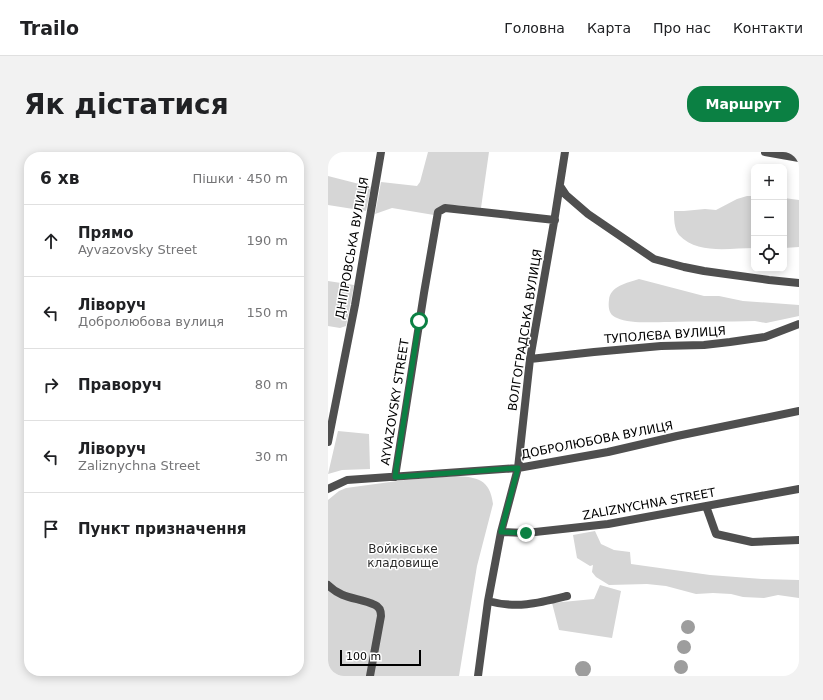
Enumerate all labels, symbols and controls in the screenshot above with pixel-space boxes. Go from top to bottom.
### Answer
text: Trailo [20,17,79,39]
text: Головна [504,20,565,36]
text: Карта [587,20,631,36]
text: Про нас [653,20,711,36]
text: Контакти [733,20,803,36]
button: Маршрут [687,86,799,122]
text: Як дістатися [24,88,229,121]
map controls [751,164,787,272]
button: + [751,164,787,200]
text: 6 хв [40,168,79,188]
text: Пішки · 450 m [192,171,288,186]
street label: ДНІПРОВСЬКА ВУЛИЦЯ [333,176,371,320]
button: − [751,200,787,236]
text: Прямо [78,224,134,242]
icon: ahead [40,230,62,252]
text: 190 m [246,233,288,248]
button: locate [751,236,787,272]
text: Ayvazovsky Street [78,242,197,257]
street label: ВОЛГОГРАДСЬКА ВУЛИЦЯ [505,248,545,412]
text: Ліворуч [78,296,146,314]
icon: left [40,302,62,324]
text: 150 m [246,305,288,320]
route start [410,312,428,330]
text: Добролюбова вулиця [78,314,224,329]
street label: ТУПОЛЄВА ВУЛИЦЯ [603,324,726,346]
street label: AYVAZOVSKY STREET [378,337,412,466]
icon: right [40,374,62,396]
text: Праворуч [78,376,162,394]
text: 80 m [255,377,288,392]
street label: ДОБРОЛЮБОВА ВУЛИЦЯ [520,418,674,462]
text: Ліворуч [78,440,146,458]
icon: left [40,446,62,468]
text: 30 m [255,449,288,464]
text: Zaliznychna Street [78,458,200,473]
street label: ZALIZNYCHNA STREET [581,485,717,523]
icon: arrive [40,518,62,540]
text: Пункт призначення [78,520,246,538]
route end [517,524,535,542]
park label: Войківське кладовище [367,542,439,570]
scale bar [340,648,421,667]
text: 100 m [346,650,381,663]

